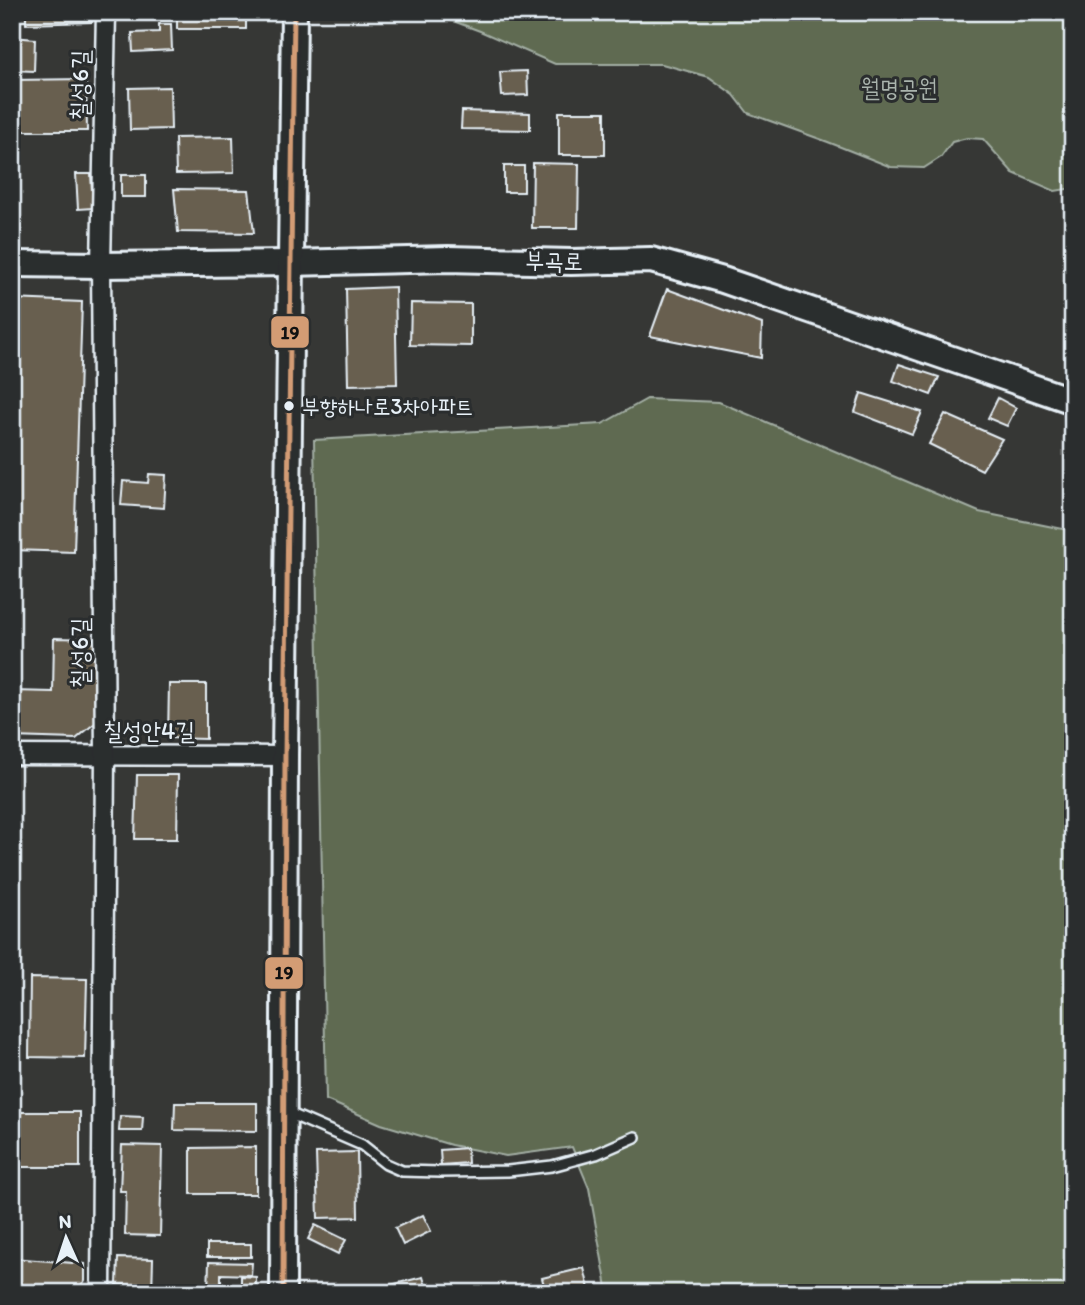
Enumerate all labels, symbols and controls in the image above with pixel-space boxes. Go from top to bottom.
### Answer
street label: 칠성6길 [64,49,95,121]
park label: 월명공원 [860,73,938,102]
street label: 부곡로 [525,245,583,276]
line badge: 19 [270,315,310,349]
text: 19 [281,321,299,344]
place label: 부향하나로3차아파트 [302,393,473,420]
marker: 부향하나로3차아파트 [282,399,296,413]
street label: 칠성6길 [65,618,94,688]
street label: 칠성안4길 [103,716,195,745]
line badge: 19 [264,956,304,990]
text: 19 [275,961,293,984]
north arrow [32,1204,102,1274]
text: N [58,1210,72,1233]

